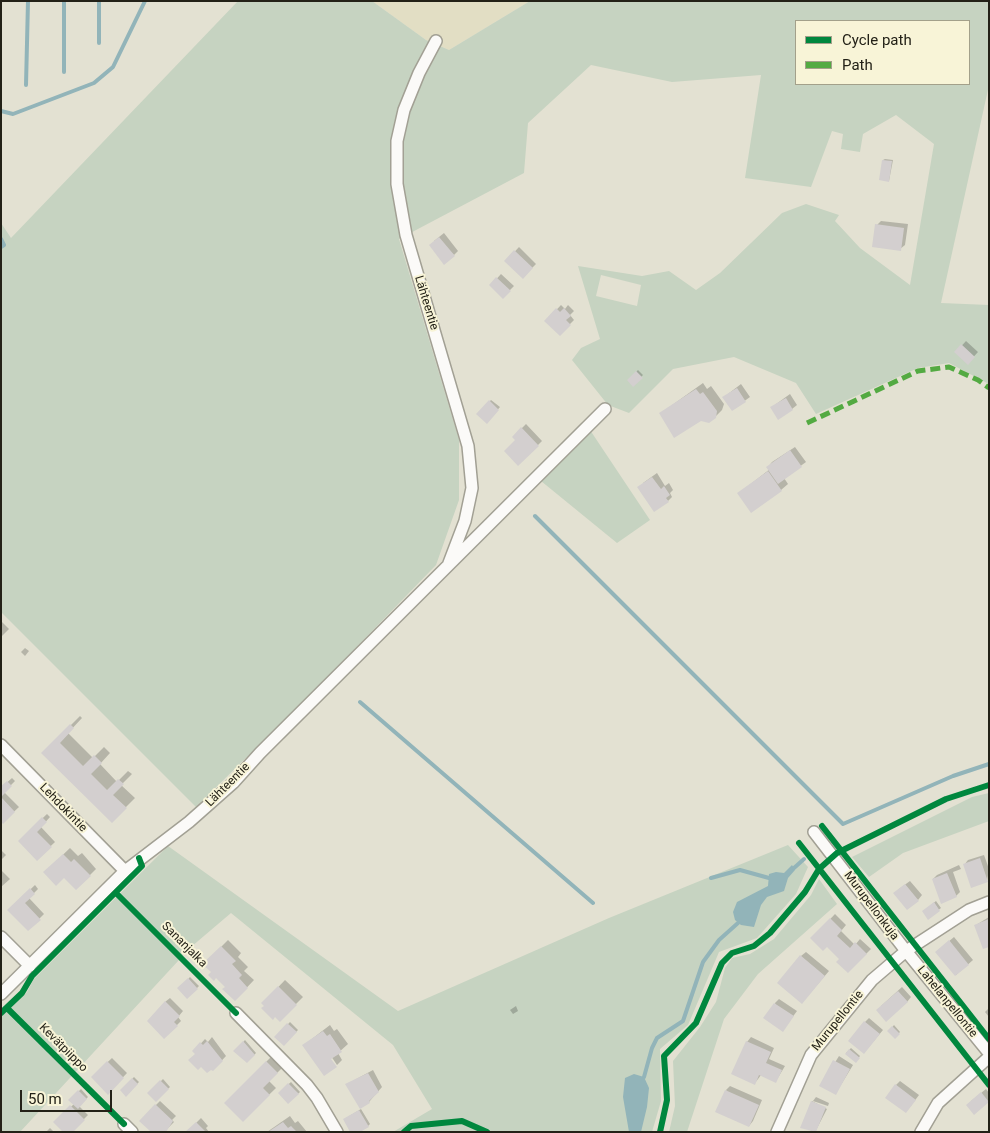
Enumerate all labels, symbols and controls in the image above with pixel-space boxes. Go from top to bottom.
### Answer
legend [795,20,970,85]
text: Cycle path [842,31,912,49]
text: Path [842,56,873,74]
street label: Lähteentie [411,274,441,332]
street label: Lähteentie [203,760,253,810]
street label: Lehdokintie [36,781,90,835]
street label: Murupellonkuja [840,869,902,943]
street label: Sananjalka [158,919,210,971]
street label: Lahelanpellontie [914,963,980,1041]
street label: Murupellontie [809,988,867,1054]
street label: Kevätpiippo [36,1021,90,1075]
scale bar [22,1080,115,1112]
text: 50 m [28,1090,62,1108]

